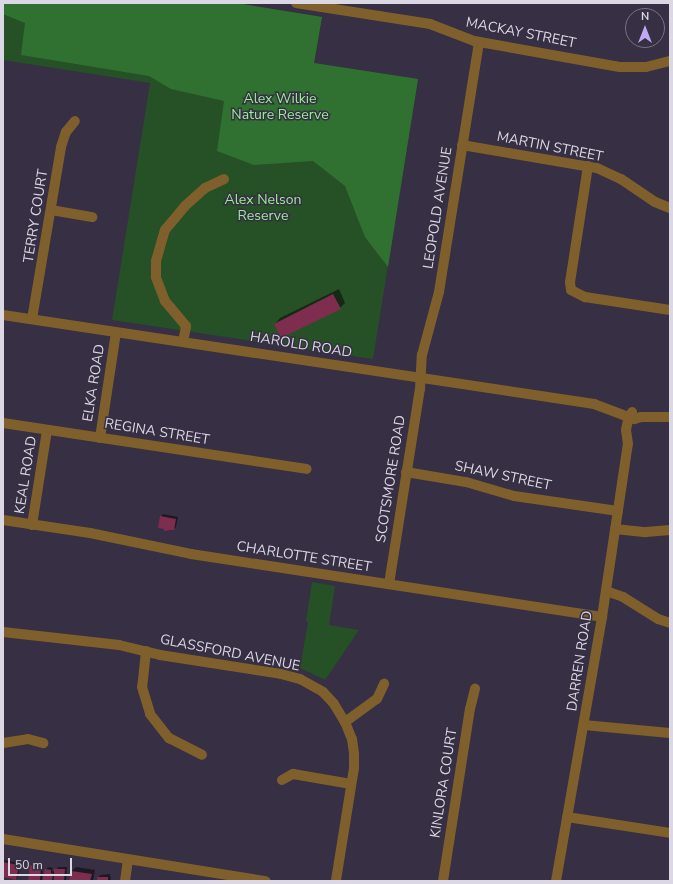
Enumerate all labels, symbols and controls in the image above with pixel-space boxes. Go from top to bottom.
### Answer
north arrow [625,8,665,48]
text: N [641,9,649,24]
street label: MACKAY STREET [465,14,577,52]
park label: Alex Wilkie Nature Reserve [231,91,329,124]
street label: MARTIN STREET [495,128,605,166]
street label: LEOPOLD AVENUE [420,146,456,270]
street label: TERRY COURT [20,168,52,264]
park label: Alex Nelson Reserve [225,192,301,224]
street label: HAROLD ROAD [249,329,353,361]
street label: ELKA ROAD [80,343,108,423]
street label: SCOTSMORE ROAD [373,414,409,544]
street label: REGINA STREET [103,415,211,449]
street label: KEAL ROAD [12,435,40,515]
street label: SHAW STREET [453,458,553,494]
street label: CHARLOTTE STREET [235,538,373,576]
street label: DARREN ROAD [564,609,596,713]
street label: GLASSFORD AVENUE [159,631,301,675]
street label: KINLORA COURT [427,727,461,839]
scale bar [10,850,74,876]
text: 50 m [15,857,43,873]

